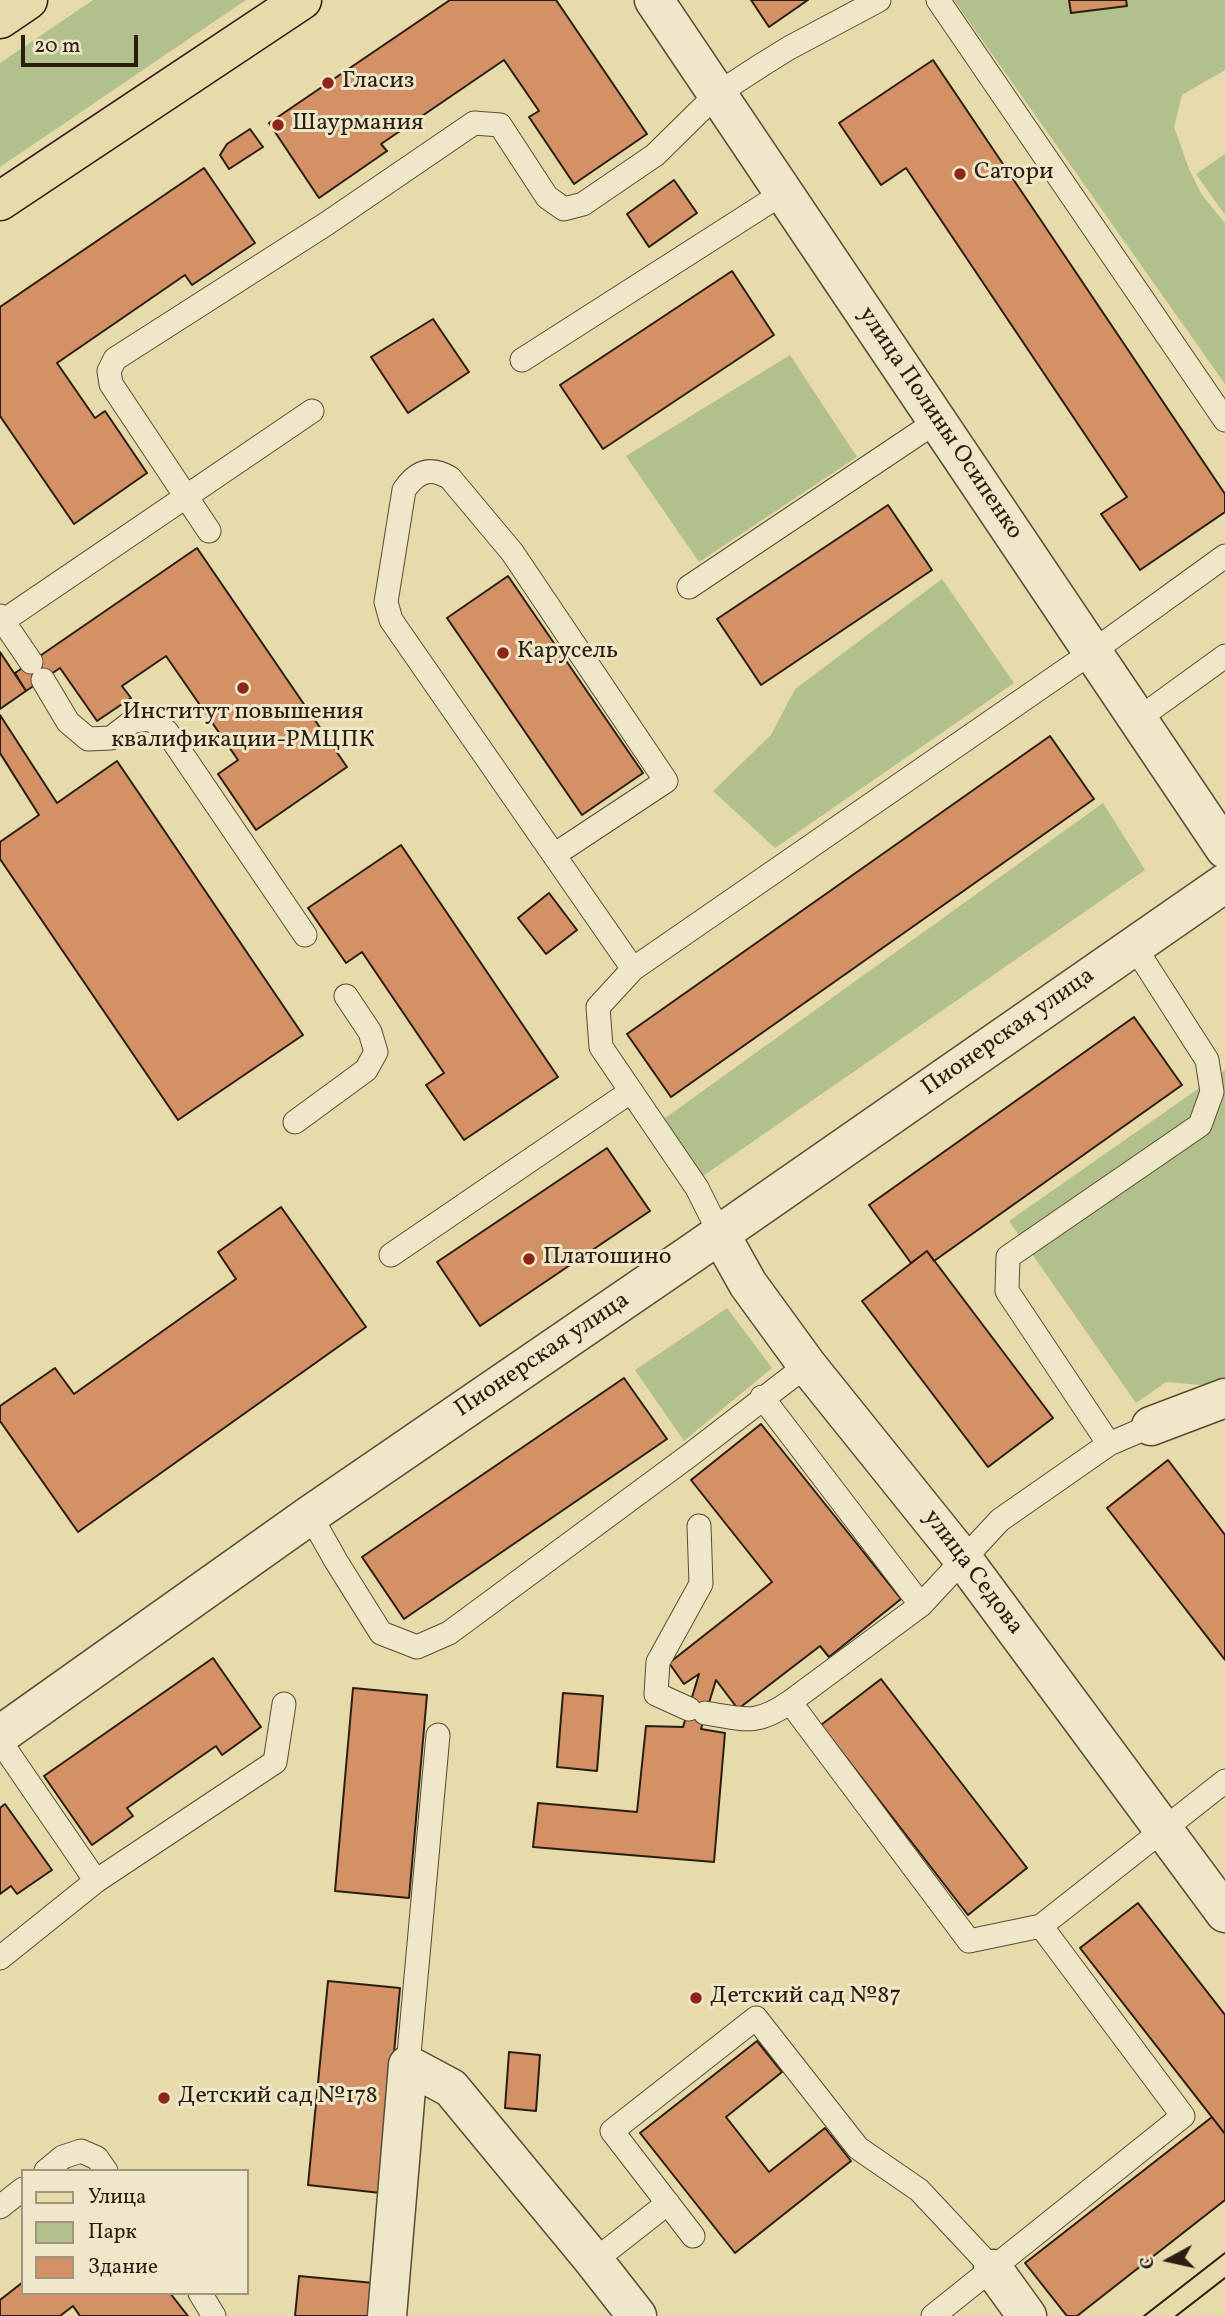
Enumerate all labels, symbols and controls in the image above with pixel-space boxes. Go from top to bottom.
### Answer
scale bar [24,21,142,65]
text: 20 m [34,32,80,61]
place label: Гласиз [342,69,414,97]
marker: Гласиз [320,75,336,91]
place label: Шаурмания [292,111,423,139]
marker: Шаурмания [270,117,286,133]
place label: Сатори [974,160,1054,188]
marker: Сатори [952,166,968,182]
street label: улица Полины Осипенко [850,302,1028,546]
place label: Карусель [517,639,618,667]
marker: Карусель [495,645,511,661]
marker: Институт повышения квалификации-РМЦПК [235,680,251,696]
place label: Институт повышения квалификации-РМЦПК [111,700,375,756]
street label: Пионерская улица [917,963,1101,1103]
place label: Платошино [543,1245,672,1273]
marker: Платошино [521,1251,537,1267]
street label: Пионерская улица [450,1287,636,1425]
street label: улица Седова [916,1505,1028,1641]
place label: Детский сад №87 [710,1984,901,2012]
marker: Детский сад №87 [688,1990,704,2006]
place label: Детский сад №178 [178,2084,378,2112]
marker: Детский сад №178 [156,2090,172,2106]
legend [21,2169,248,2295]
text: Улица [88,2183,146,2212]
text: Парк [88,2218,137,2247]
north arrow [1134,2225,1204,2295]
text: Здание [88,2253,158,2282]
text: С [1134,2255,1162,2271]

